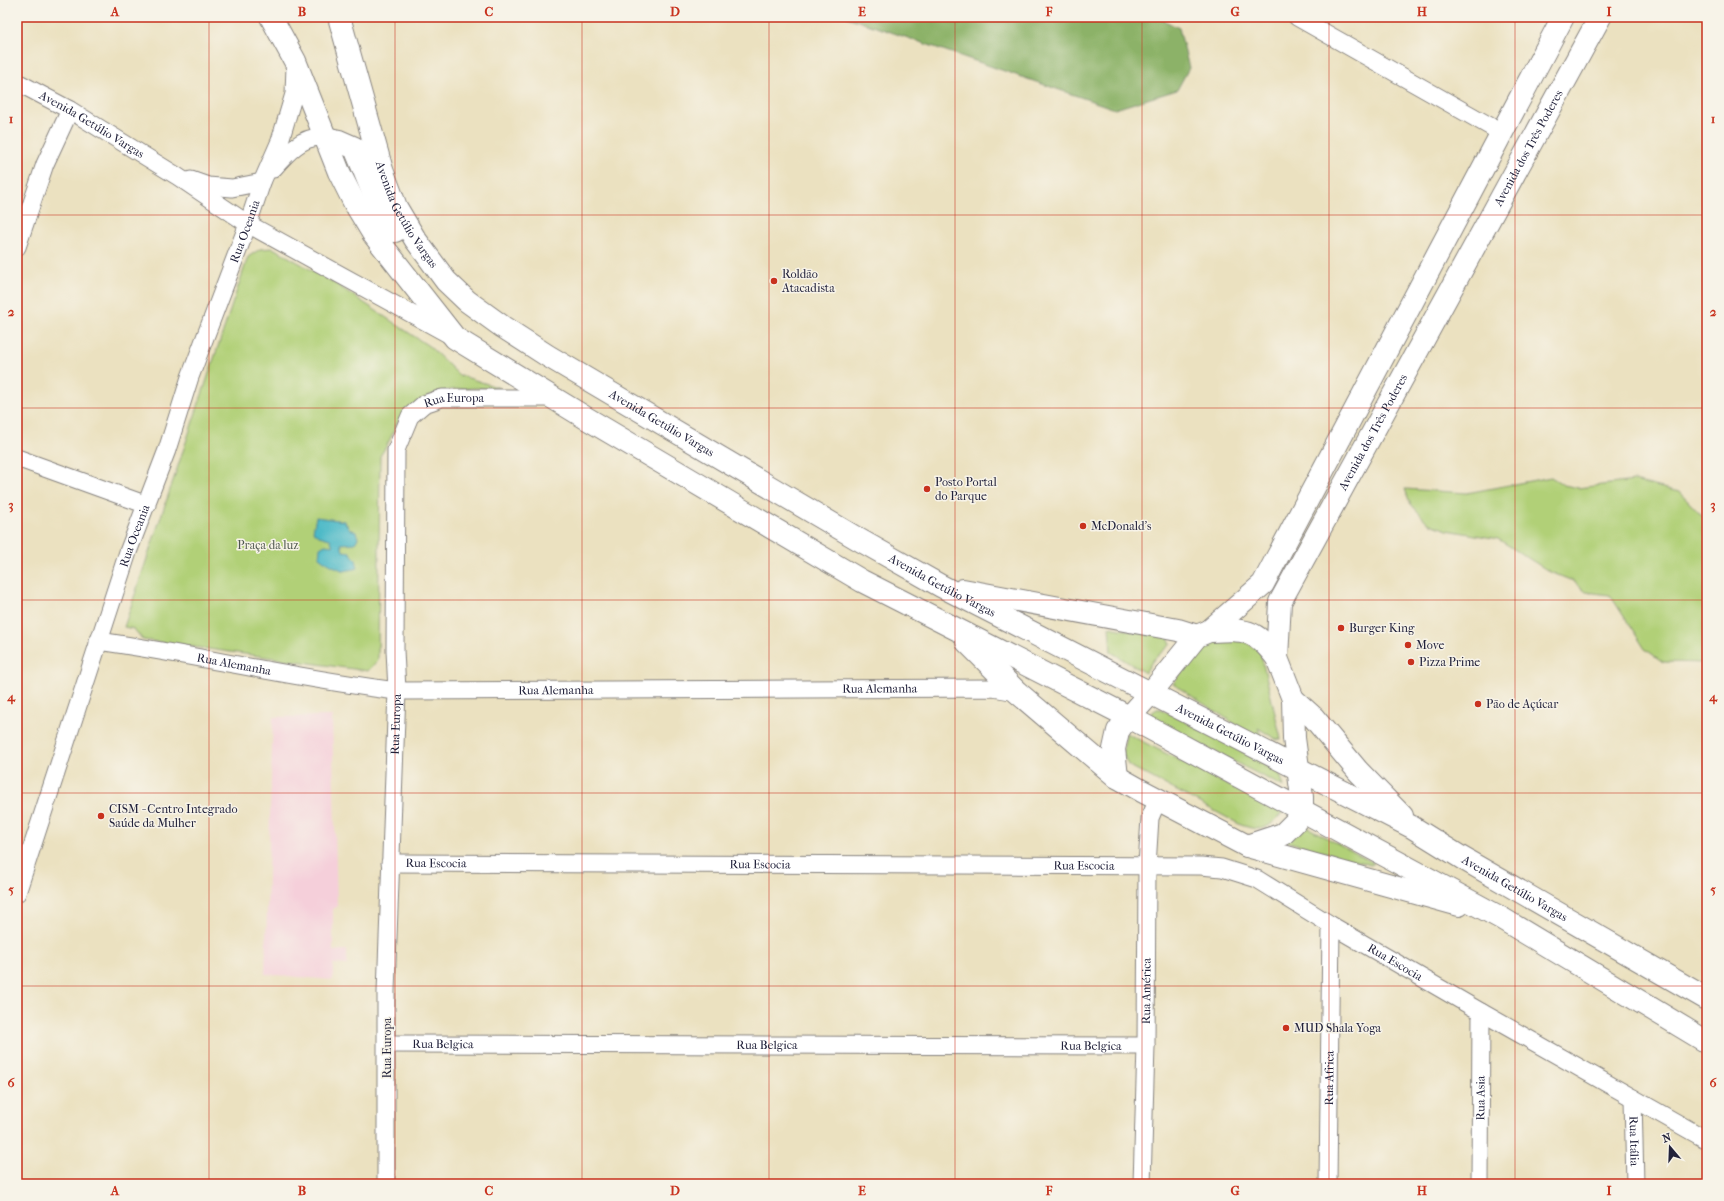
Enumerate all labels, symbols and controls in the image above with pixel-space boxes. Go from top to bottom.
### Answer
text: A [110,4,120,19]
text: B [298,4,307,19]
text: C [485,4,494,19]
text: D [670,4,680,19]
text: E [858,4,866,19]
text: F [1045,4,1053,19]
text: G [1230,4,1240,19]
text: H [1417,4,1428,19]
text: I [1606,4,1612,19]
street label: Avenida dos Três Poderes [1491,87,1566,209]
street label: Avenida Getúlio Vargas [36,88,147,161]
text: 1 [9,111,14,126]
text: 1 [1711,111,1716,126]
street label: Avenida Getúlio Vargas [373,159,441,271]
street label: Rua Oceania [227,198,263,265]
place label: Roldão Atacadista [781,267,835,295]
marker: Roldão Atacadista [769,276,779,286]
text: 2 [8,304,15,319]
text: 2 [1710,304,1717,319]
street label: Avenida dos Três Poderes [1335,371,1411,493]
street label: Avenida Getúlio Vargas [606,386,717,460]
street label: Rua Europa [422,391,484,411]
place label: Posto Portal do Parque [935,475,997,503]
marker: Posto Portal do Parque [922,484,932,494]
text: 3 [8,497,14,513]
text: 3 [1710,497,1716,513]
street label: Rua Oceania [117,502,153,569]
place label: McDonald's [1091,519,1152,533]
marker: McDonald's [1078,521,1088,531]
park label: Praça da luz [237,538,299,553]
street label: Avenida Getúlio Vargas [885,550,999,620]
place label: Burger King [1349,621,1415,635]
marker: Burger King [1336,623,1346,633]
place label: Move [1416,638,1444,652]
marker: Move [1403,640,1413,650]
street label: Rua Alemanha [196,651,273,678]
place label: Pizza Prime [1419,655,1480,669]
marker: Pizza Prime [1406,657,1416,667]
street label: Rua Alemanha [842,681,918,696]
street label: Rua Alemanha [518,683,594,697]
text: 4 [6,689,16,705]
text: 4 [1708,689,1718,705]
street label: Rua Europa [388,693,404,755]
place label: Pão de Açúcar [1486,697,1559,712]
marker: Pão de Açúcar [1473,699,1483,709]
street label: Avenida Getúlio Vargas [1173,700,1287,768]
place label: CISM - Centro Integrado Saúde da Mulher [109,802,238,830]
marker: CISM - Centro Integrado Saúde da Mulher [96,811,106,821]
street label: Avenida Getúlio Vargas [1459,852,1571,925]
street label: Rua Escocia [405,856,467,870]
street label: Rua Escocia [729,857,791,871]
street label: Rua Escocia [1053,858,1115,873]
text: 5 [8,882,14,897]
text: 5 [1710,882,1716,897]
street label: Rua Escocia [1365,941,1425,984]
street label: Rua América [1139,957,1153,1024]
street label: Rua Europa [380,1017,394,1078]
place label: MUD Shala Yoga [1294,1021,1382,1035]
marker: MUD Shala Yoga [1281,1023,1291,1033]
street label: Rua Belgica [412,1037,474,1051]
street label: Rua Belgica [736,1038,798,1052]
street label: Rua Belgica [1060,1039,1122,1053]
street label: Rua Africa [1322,1050,1337,1105]
text: 6 [7,1075,15,1090]
street label: Rua Asia [1473,1075,1488,1120]
text: 6 [1709,1075,1717,1090]
street label: Rua Itália [1626,1116,1642,1167]
north arrow [1650,1127,1690,1167]
text: N [1661,1130,1674,1146]
text: A [110,1183,120,1198]
text: B [298,1183,307,1198]
text: C [485,1183,494,1198]
text: D [670,1183,680,1198]
text: E [858,1183,866,1198]
text: F [1045,1183,1053,1198]
text: G [1230,1183,1240,1198]
text: H [1417,1183,1428,1198]
text: I [1606,1183,1612,1198]

